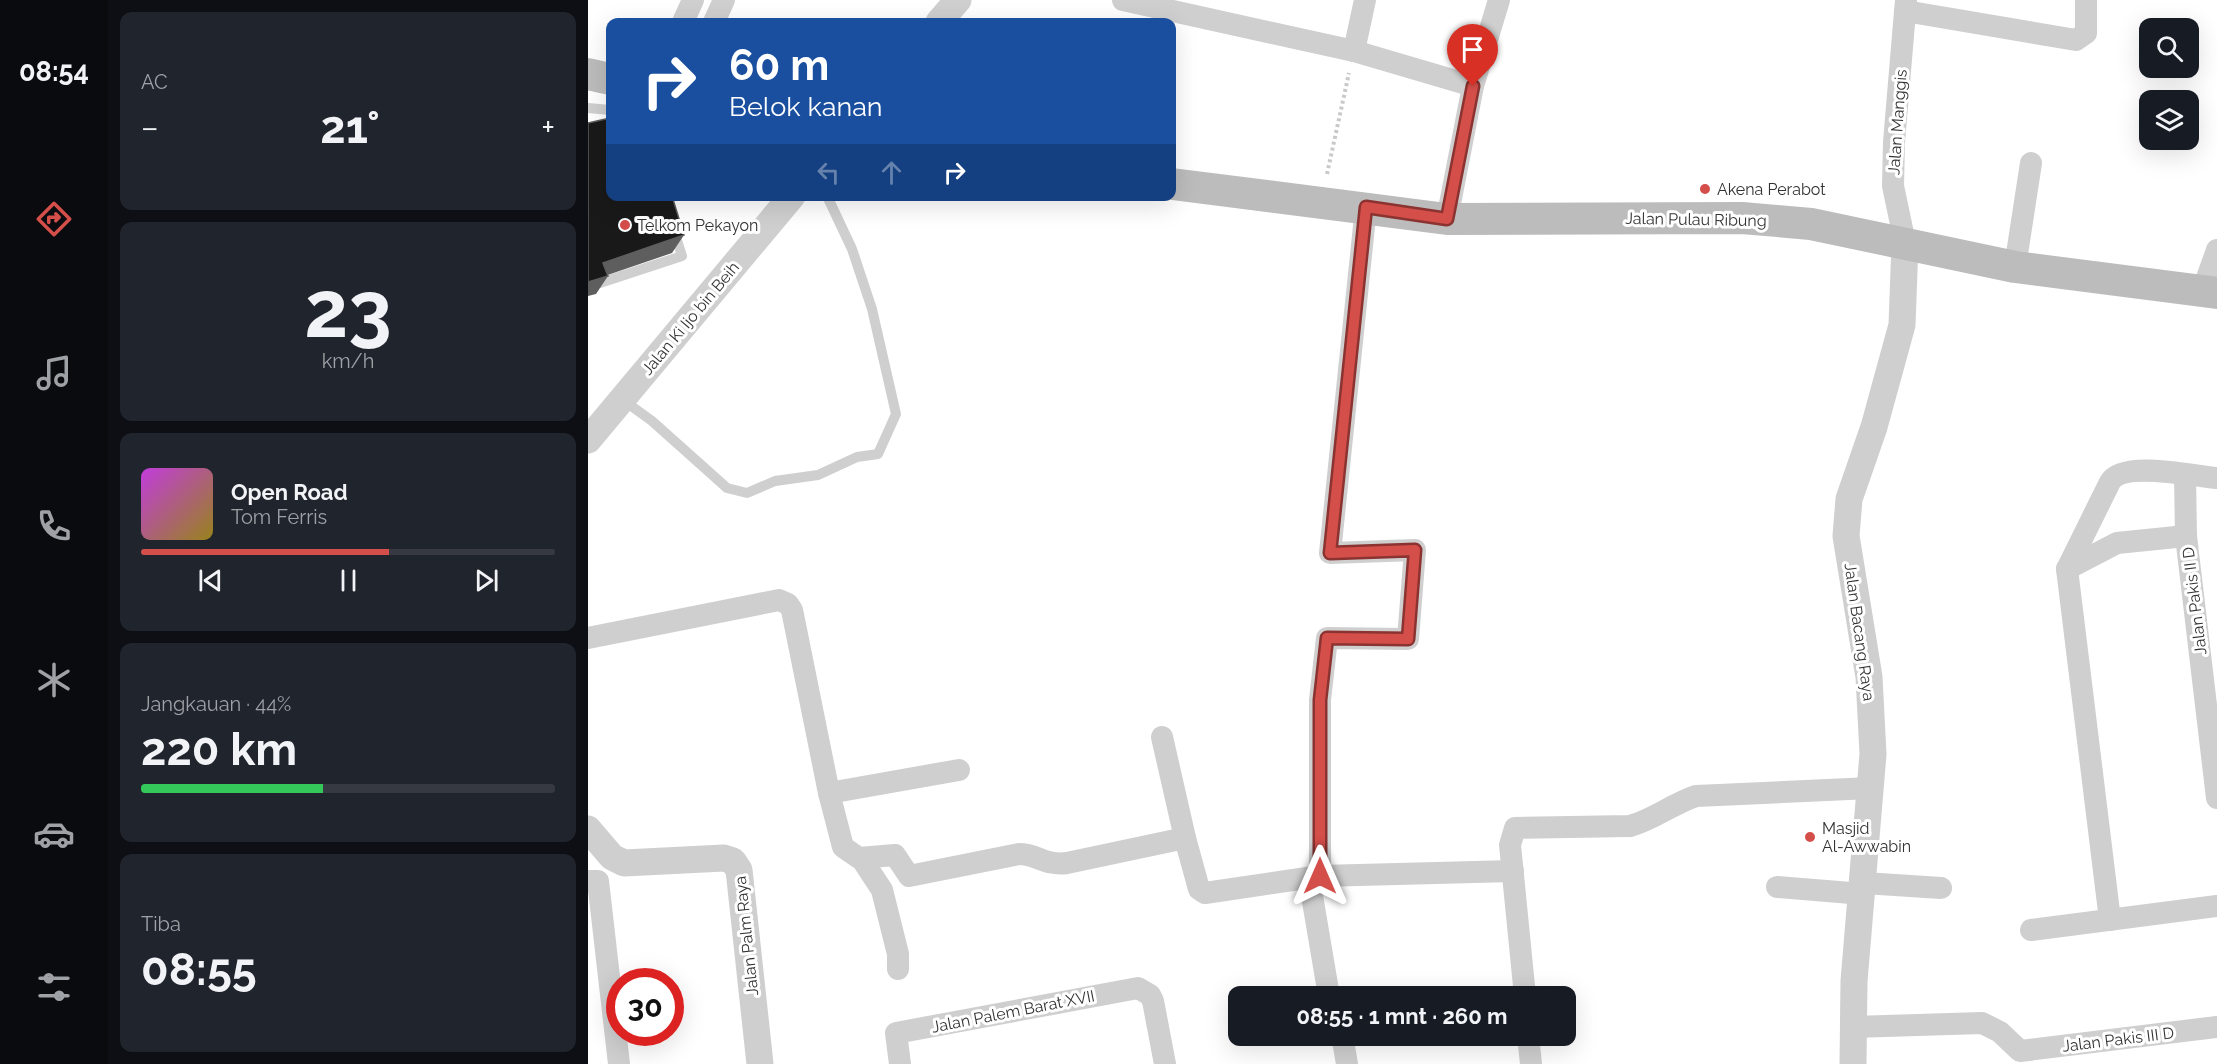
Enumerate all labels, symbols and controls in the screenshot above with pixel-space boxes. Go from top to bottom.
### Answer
map controls [2139,18,2199,150]
button: search [2139,18,2199,78]
pin [1447,24,1498,86]
icon: arrive [1456,33,1489,66]
text: 60 m [729,41,829,90]
icon: right [630,42,708,120]
text: 08:54 [19,56,89,87]
street label: Jalan Manggis [1884,68,1911,175]
text: AC [141,70,168,94]
button: layers [2139,90,2199,150]
text: Belok kanan [729,91,883,122]
text: 21° [320,101,380,154]
text: − [141,108,159,147]
text: + [541,108,555,147]
icon: left [812,156,845,189]
icon: ahead [875,156,908,189]
icon: right [938,156,971,189]
place label: Akena Perabot [1717,180,1826,199]
marker: Akena Perabot [1698,182,1712,196]
icon: directions [33,198,75,240]
street label: Jalan Pulau Ribung [1625,209,1767,230]
place label: Telkom Pekayon [637,216,758,235]
marker: Telkom Pekayon [618,218,632,232]
street label: Jalan Ki Ijo bin Beih [638,258,743,379]
text: 23 [304,264,392,355]
text: km/h [322,349,374,373]
icon: music [33,352,75,394]
text: Open Road [231,479,348,505]
icon: phone [33,505,75,547]
text: Tom Ferris [231,505,327,529]
street label: Jalan Pakis II D [2178,546,2211,656]
street label: Jalan Bacang Raya [1840,562,1879,702]
icon: previous [194,564,227,597]
icon: pause [332,564,365,597]
icon: next [470,564,503,597]
icon: climate [33,659,75,701]
text: Jangkauan · 44% [141,692,291,716]
text: 220 km [141,723,297,776]
icon: car [33,813,75,855]
place label: Masjid Al-Awwabin [1822,819,1911,856]
marker: Masjid Al-Awwabin [1803,830,1817,844]
position arrow [1288,844,1352,908]
street label: Jalan Palm Raya [731,875,762,997]
text: Tiba [141,912,181,936]
text: 08:55 [141,943,257,996]
icon: filters [33,966,75,1008]
speed limit sign: 30 [606,968,684,1046]
street label: Jalan Palem Barat XVII [930,986,1096,1037]
text: 08:55 · 1 mnt · 260 m [1297,1003,1507,1029]
street label: Jalan Pakis III D [2061,1023,2175,1056]

